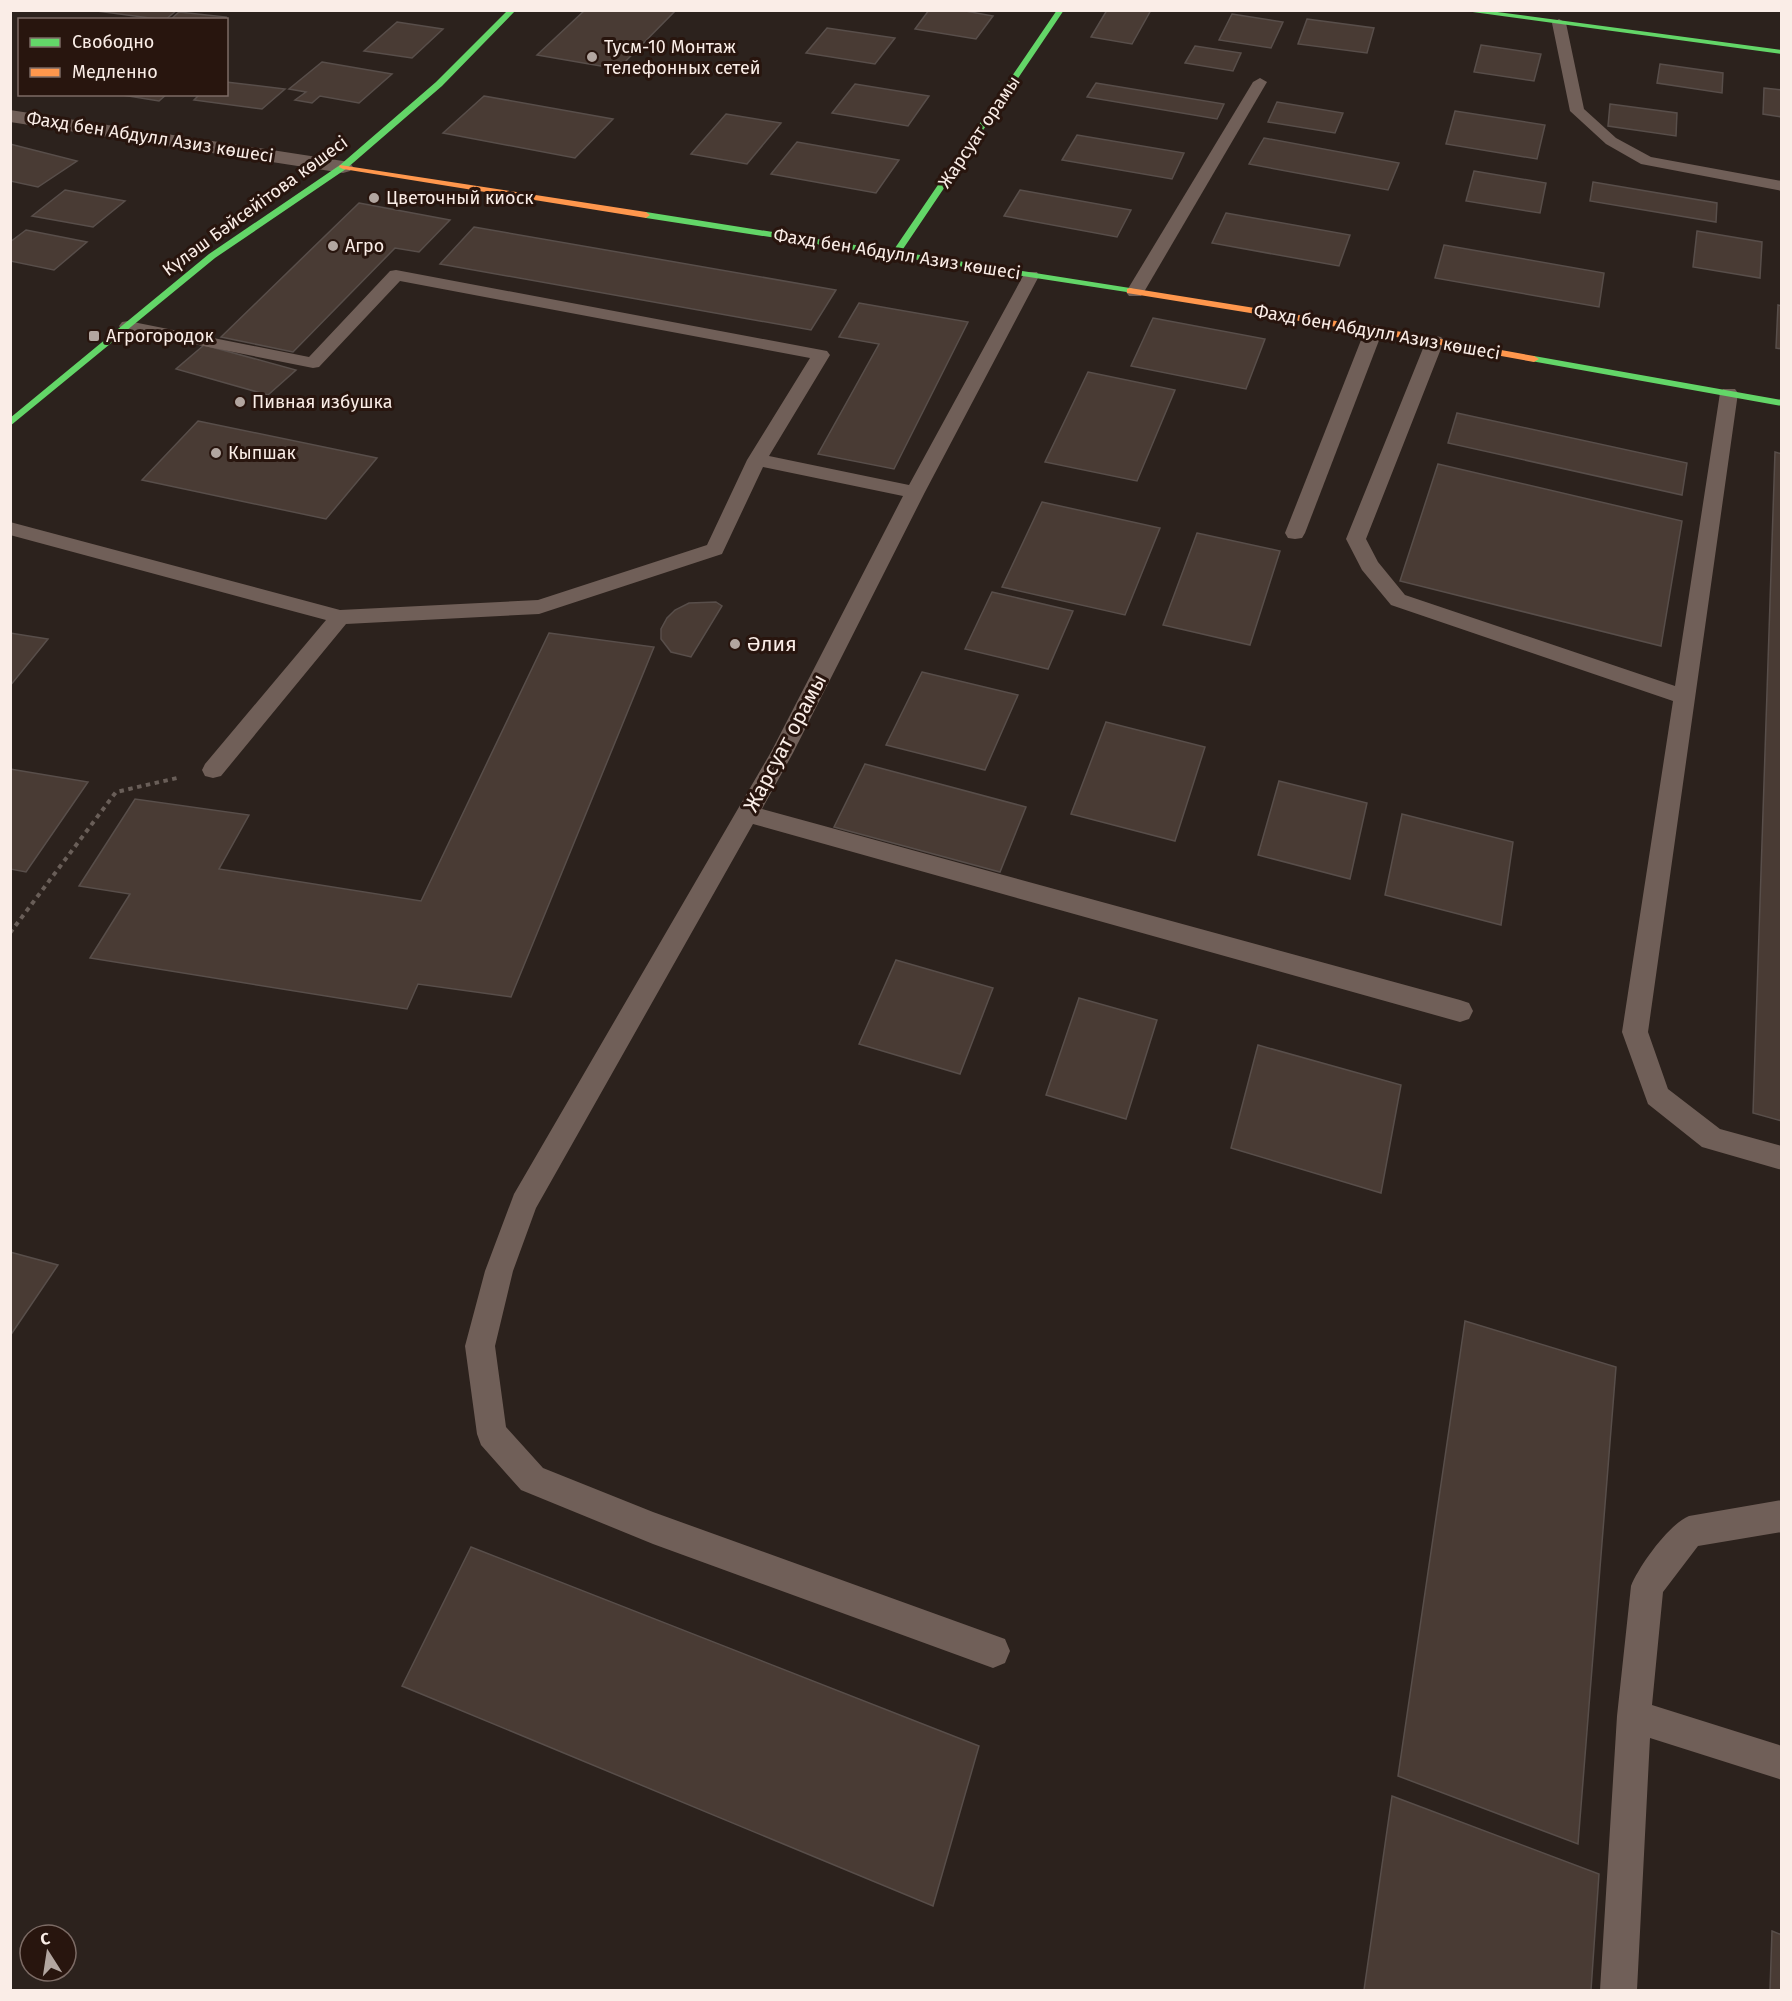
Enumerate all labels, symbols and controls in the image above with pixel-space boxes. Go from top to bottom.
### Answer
legend [18,18,228,96]
text: Свободно [72,31,154,53]
place label: Тусм-10 Монтаж телефонных сетей [604,36,761,79]
marker: Тусм-10 Монтаж телефонных сетей [585,50,599,64]
text: Медленно [72,61,158,83]
street label: Жарсуат орамы [933,72,1025,192]
street label: Фахд бен Абдулл Азиз көшесі [25,107,275,167]
street label: Күләш Бәйсейітова көшесі [158,131,352,281]
place label: Цветочный киоск [386,187,534,209]
marker: Цветочный киоск [367,191,381,205]
street label: Фахд бен Абдулл Азиз көшесі [772,224,1022,284]
place label: Агро [345,235,384,257]
marker: Агро [326,239,340,253]
street label: Фахд бен Абдулл Азиз көшесі [1252,299,1502,365]
place label: Агрогородок [106,325,215,347]
marker: Агрогородок [87,329,101,343]
place label: Пивная избушка [252,391,392,413]
marker: Пивная избушка [233,395,247,409]
place label: Кыпшак [228,442,297,464]
marker: Кыпшак [209,446,223,460]
place label: Әлия [747,631,797,657]
marker: Әлия [728,637,742,651]
street label: Жарсуат орамы [738,670,832,816]
north arrow [18,1923,78,1983]
text: С [39,1928,52,1949]

